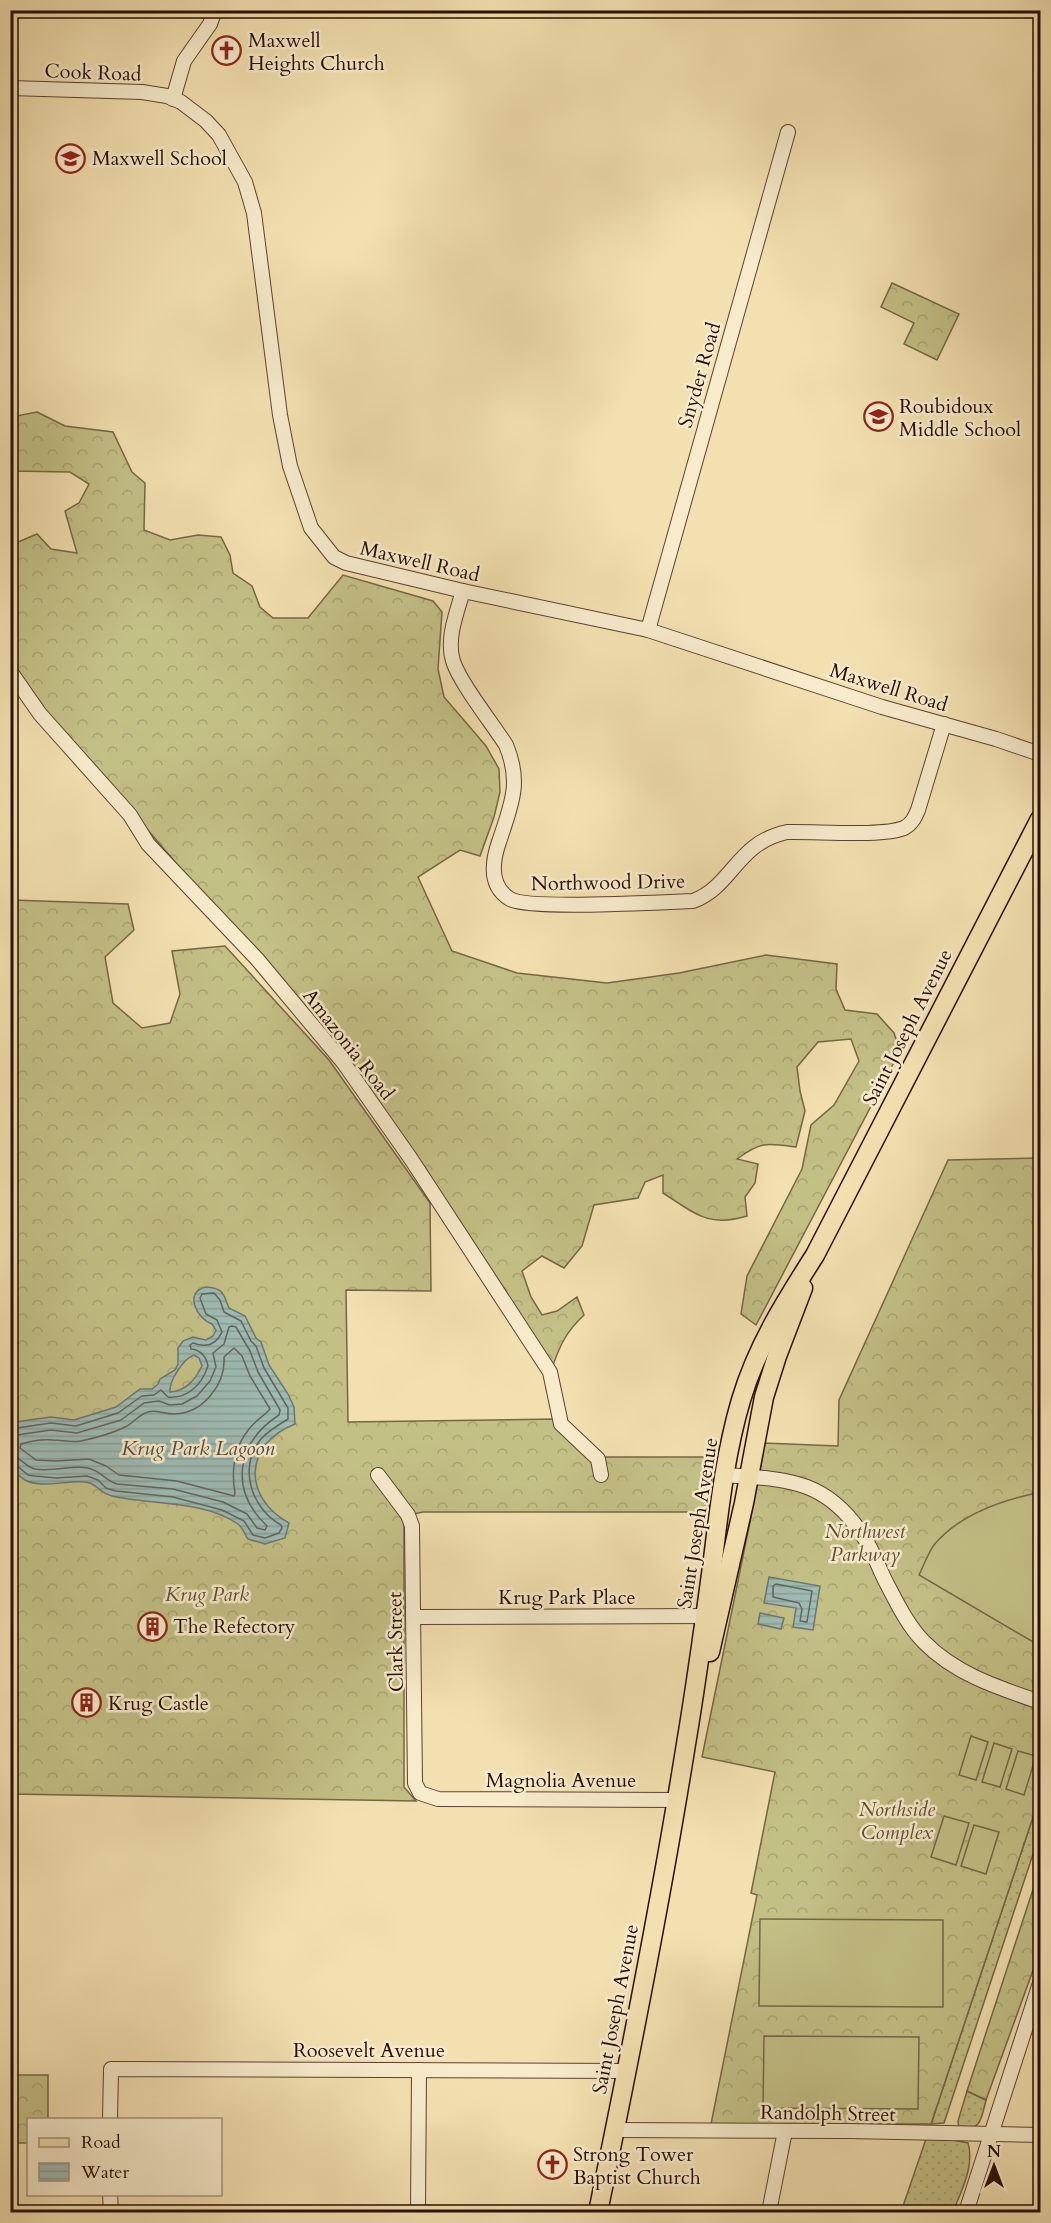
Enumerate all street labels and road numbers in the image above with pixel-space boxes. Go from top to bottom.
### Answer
street label: Cook Road [44,57,142,88]
street label: Snyder Road [672,319,727,431]
street label: Maxwell Road [357,535,483,588]
street label: Maxwell Road [827,657,951,718]
street label: Northwood Drive [531,868,685,897]
street label: Saint Joseph Avenue [856,944,959,1110]
street label: Amazonia Road [297,983,401,1106]
street label: Saint Joseph Avenue [671,1436,724,1610]
street label: Krug Park Place [498,1584,636,1611]
street label: Clark Street [381,1591,410,1692]
street label: Magnolia Avenue [486,1767,636,1794]
street label: Saint Joseph Avenue [586,1922,645,2096]
street label: Roosevelt Avenue [293,2037,445,2064]
street label: Randolph Street [760,2099,897,2128]

